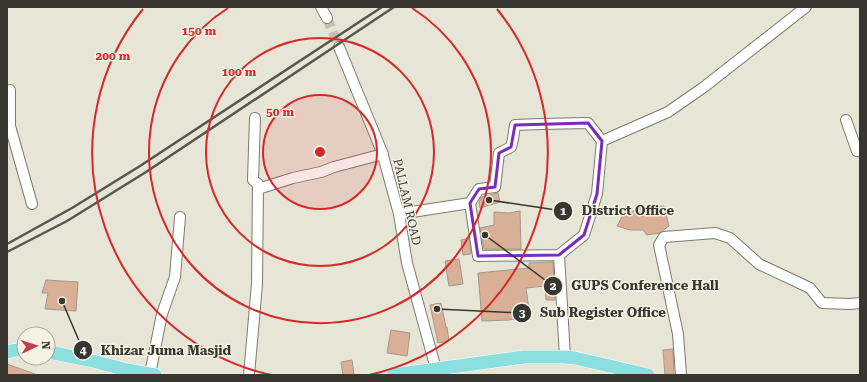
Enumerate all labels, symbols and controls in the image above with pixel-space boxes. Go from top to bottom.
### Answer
text: 150 m [182,24,217,38]
text: 200 m [96,49,131,63]
text: 100 m [222,65,257,79]
text: 50 m [266,105,294,119]
centre of rings [313,145,327,159]
street label: PALLAM ROAD [390,157,424,247]
callout: District Office [553,198,682,223]
text: District Office [582,203,675,218]
text: 1 [560,204,567,218]
callout: GUPS Conference Hall [543,273,726,298]
text: GUPS Conference Hall [571,278,719,293]
text: 2 [550,279,557,293]
callout: Sub Register Office [512,300,674,325]
text: Sub Register Office [540,305,666,320]
text: 3 [519,306,526,320]
north arrow [16,326,56,366]
callout: Khizar Juma Masjid [73,338,239,363]
text: N [39,341,52,351]
text: 4 [80,343,87,357]
text: Khizar Juma Masjid [101,343,232,358]

